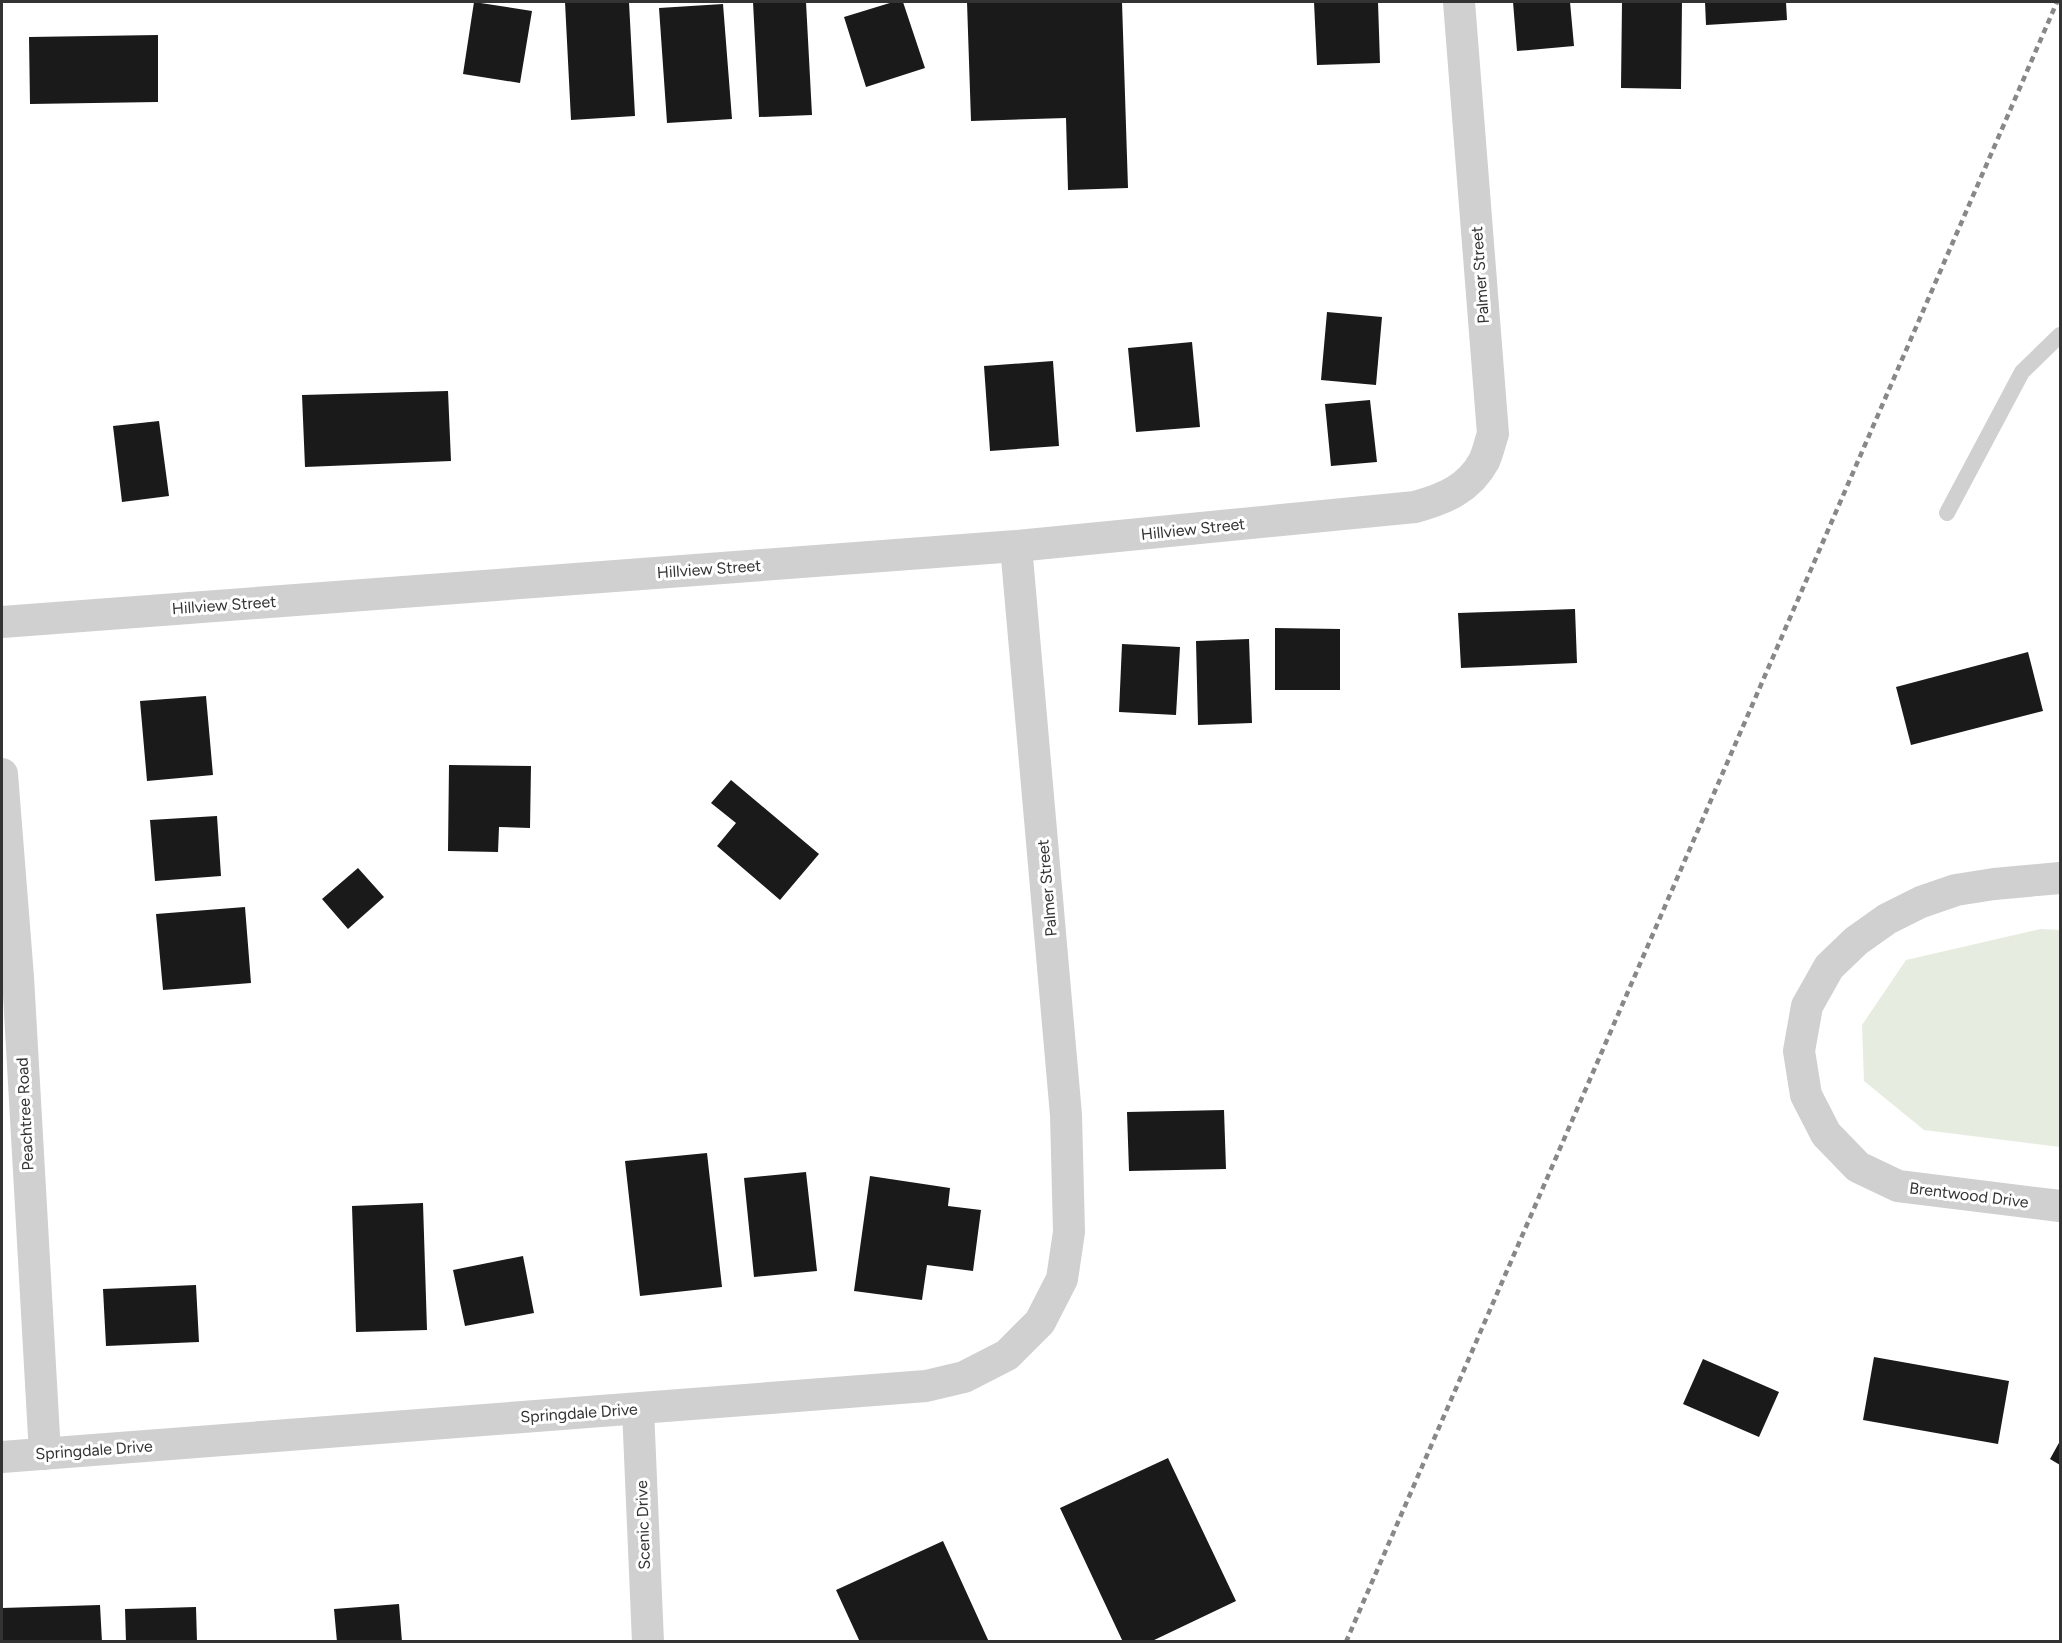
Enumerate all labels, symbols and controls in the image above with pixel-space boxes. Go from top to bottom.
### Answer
street label: Palmer Street [1467,226,1493,324]
street label: Hillview Street [1140,514,1246,544]
street label: Hillview Street [656,556,762,582]
street label: Hillview Street [171,592,277,618]
street label: Palmer Street [1033,839,1061,937]
street label: Peachtree Road [13,1057,37,1171]
street label: Brentwood Drive [1908,1178,2030,1212]
street label: Springdale Drive [520,1399,639,1427]
street label: Springdale Drive [35,1436,154,1464]
street label: Scenic Drive [632,1480,654,1570]

